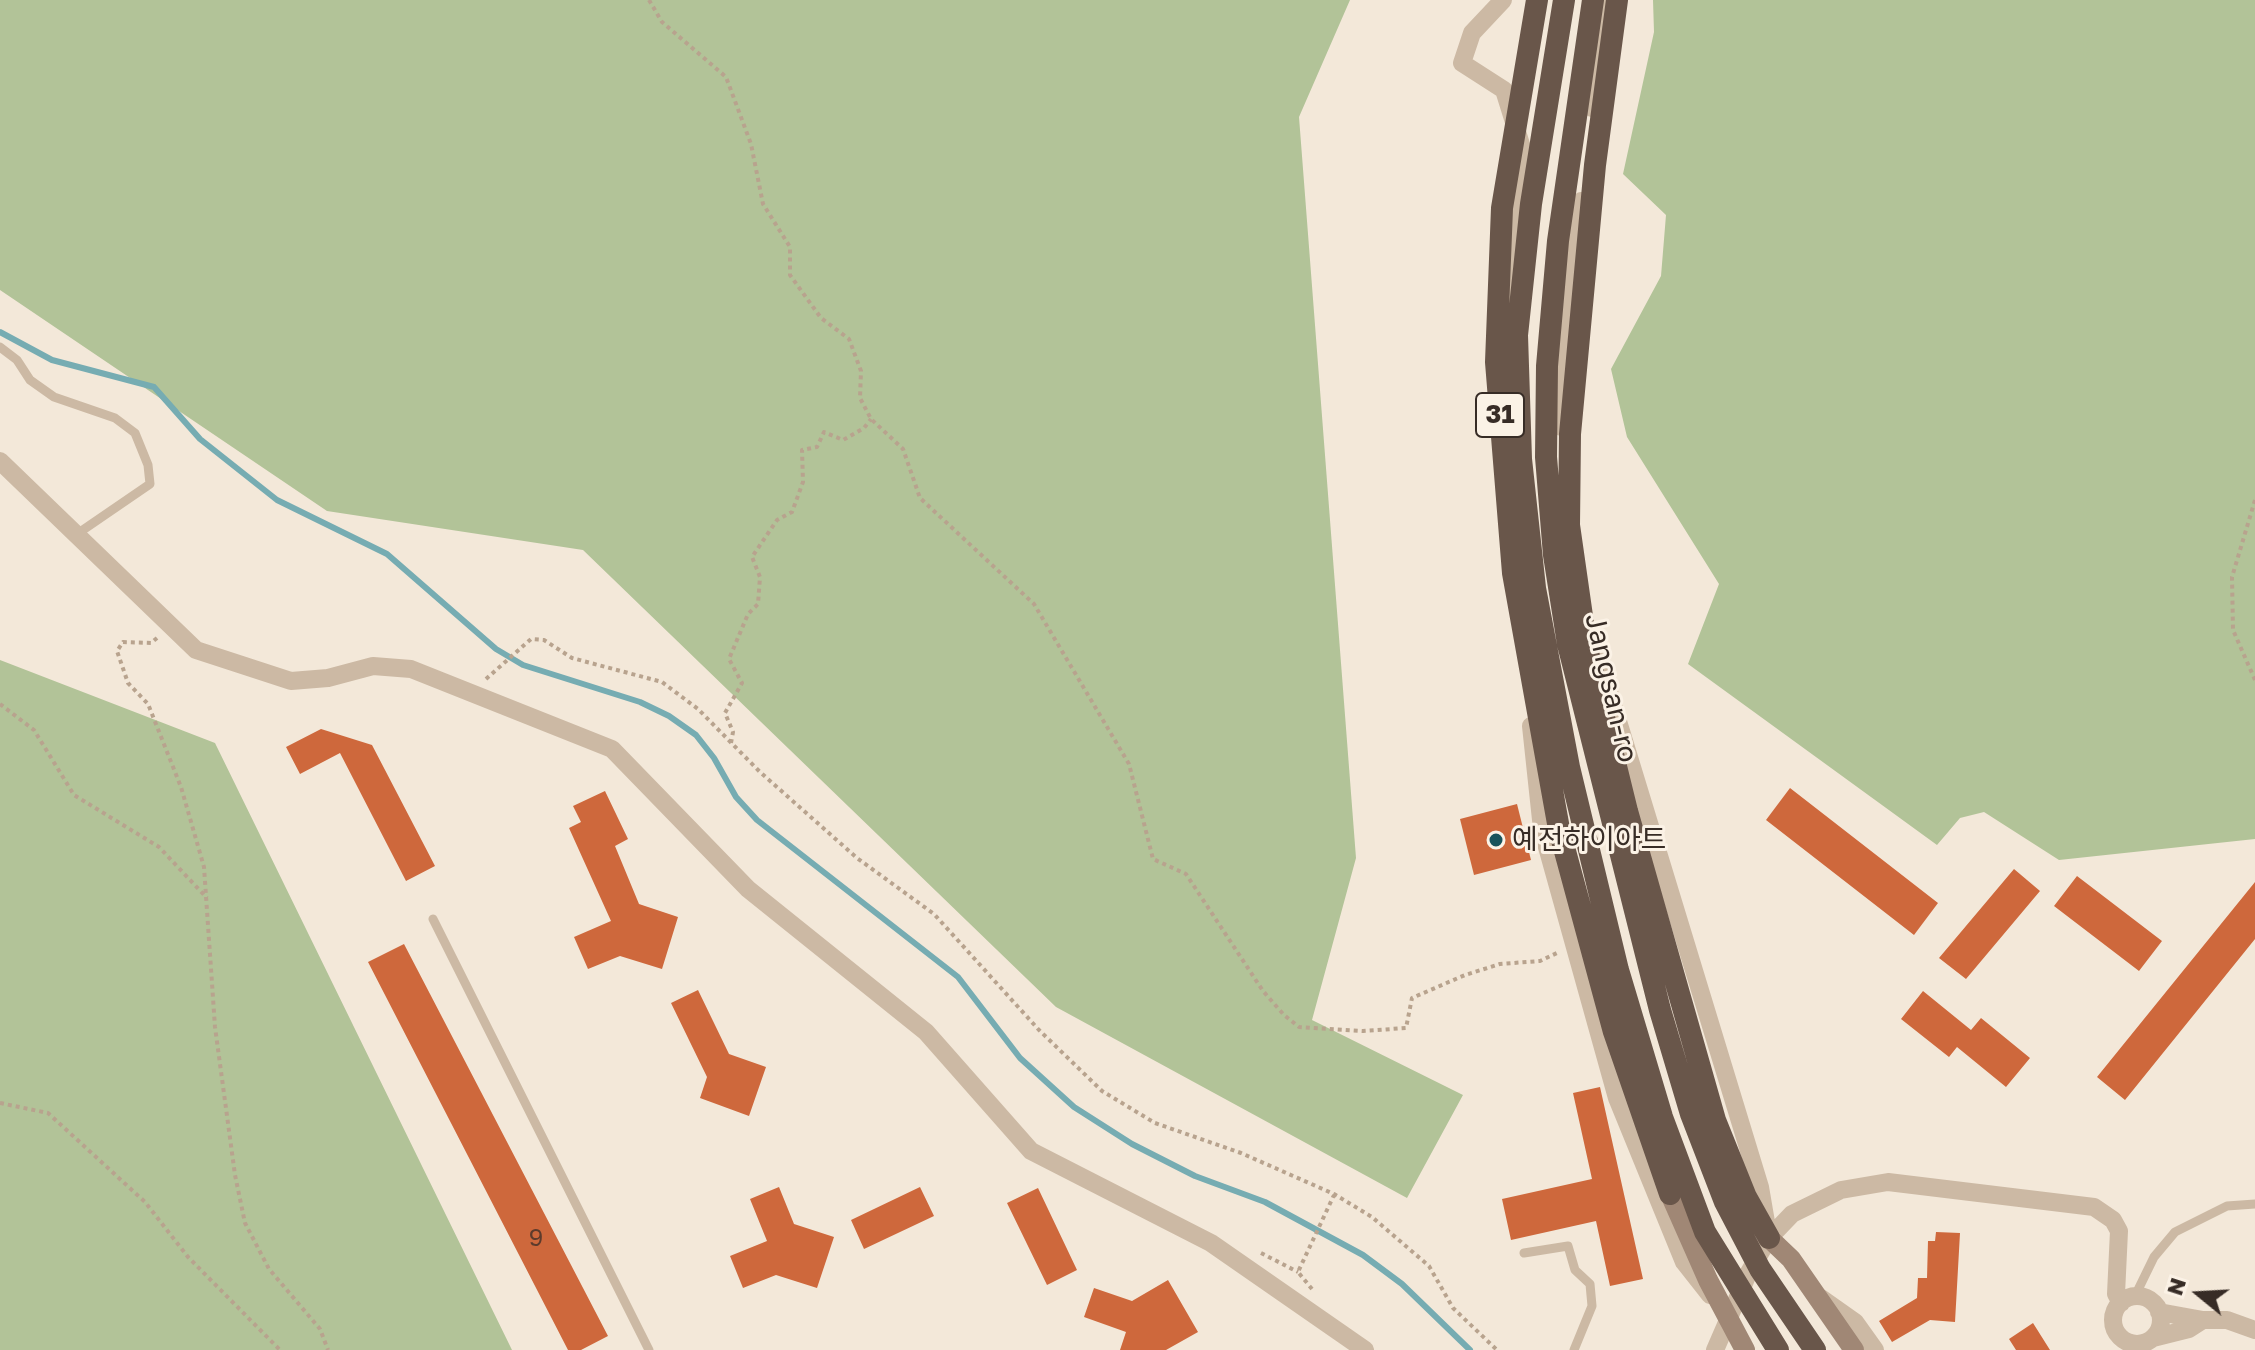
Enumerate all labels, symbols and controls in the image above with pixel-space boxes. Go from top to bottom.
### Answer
road number: 31 [1476,393,1524,437]
street label: Jangsan-ro [1578,610,1644,766]
place label: 예전하이아트 [1512,823,1667,857]
marker: 예전하이아트 [1487,831,1505,849]
house number: 9 [529,1224,543,1252]
north arrow [2159,1254,2239,1334]
text: N [2160,1274,2191,1299]

